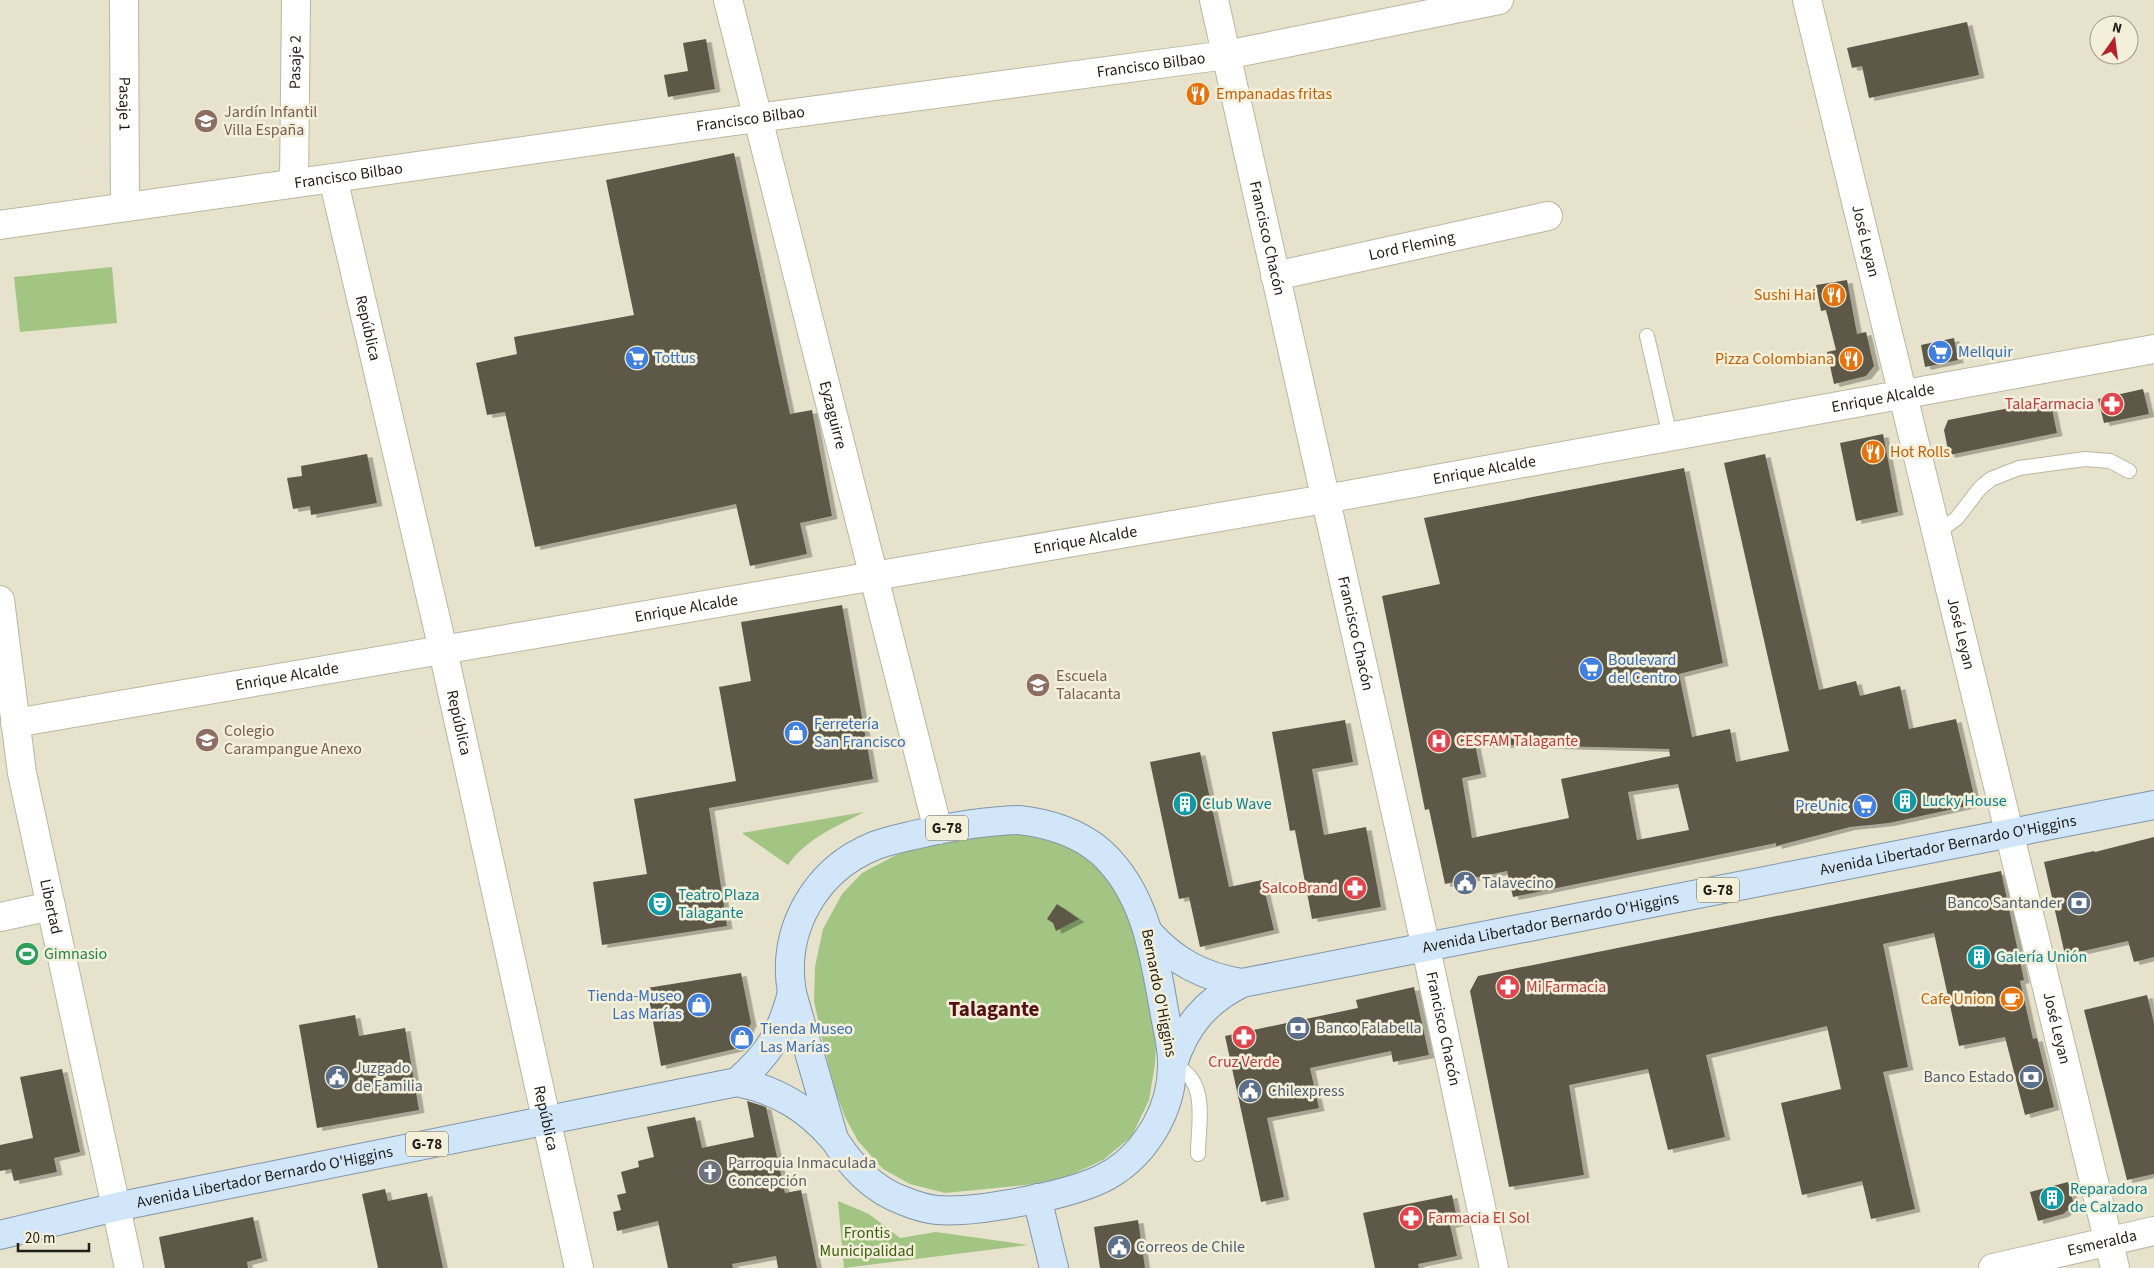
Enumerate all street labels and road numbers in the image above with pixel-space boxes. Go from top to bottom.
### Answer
street label: Pasaje 2 [284,35,307,89]
street label: Francisco Bilbao [1095,47,1207,83]
street label: Pasaje 1 [113,77,136,131]
street label: Francisco Bilbao [695,101,806,137]
street label: Francisco Bilbao [293,157,404,194]
street label: Francisco Chacón [1244,179,1291,298]
street label: José Leyan [1846,203,1885,279]
street label: Lord Fleming [1367,226,1457,266]
street label: República [350,293,386,363]
street label: Enrique Alcalde [1830,378,1936,418]
street label: Eyzaguirre [814,379,852,451]
street label: Enrique Alcalde [1431,450,1538,490]
street label: Enrique Alcalde [1032,520,1139,560]
street label: Francisco Chacón [1332,574,1379,693]
street label: Enrique Alcalde [633,589,740,628]
street label: José Leyan [1941,595,1980,672]
street label: Enrique Alcalde [234,657,340,696]
street label: República [441,688,477,758]
street label: Avenida Libertador Bernardo O'Higgins [1818,809,2078,881]
road number: G-78 [926,816,968,840]
street label: Libertad [34,877,68,936]
road number: G-78 [1697,878,1739,902]
street label: Avenida Libertador Bernardo O'Higgins [1420,887,1681,959]
street label: Bernardo O'Higgins [1136,927,1182,1059]
street label: Francisco Chacón [1420,969,1466,1088]
street label: José Leyan [2037,990,2076,1067]
street label: República [528,1083,564,1153]
road number: G-78 [406,1132,448,1156]
street label: Avenida Libertador Bernardo O'Higgins [135,1140,395,1214]
street label: Esmeralda [2065,1224,2139,1262]

